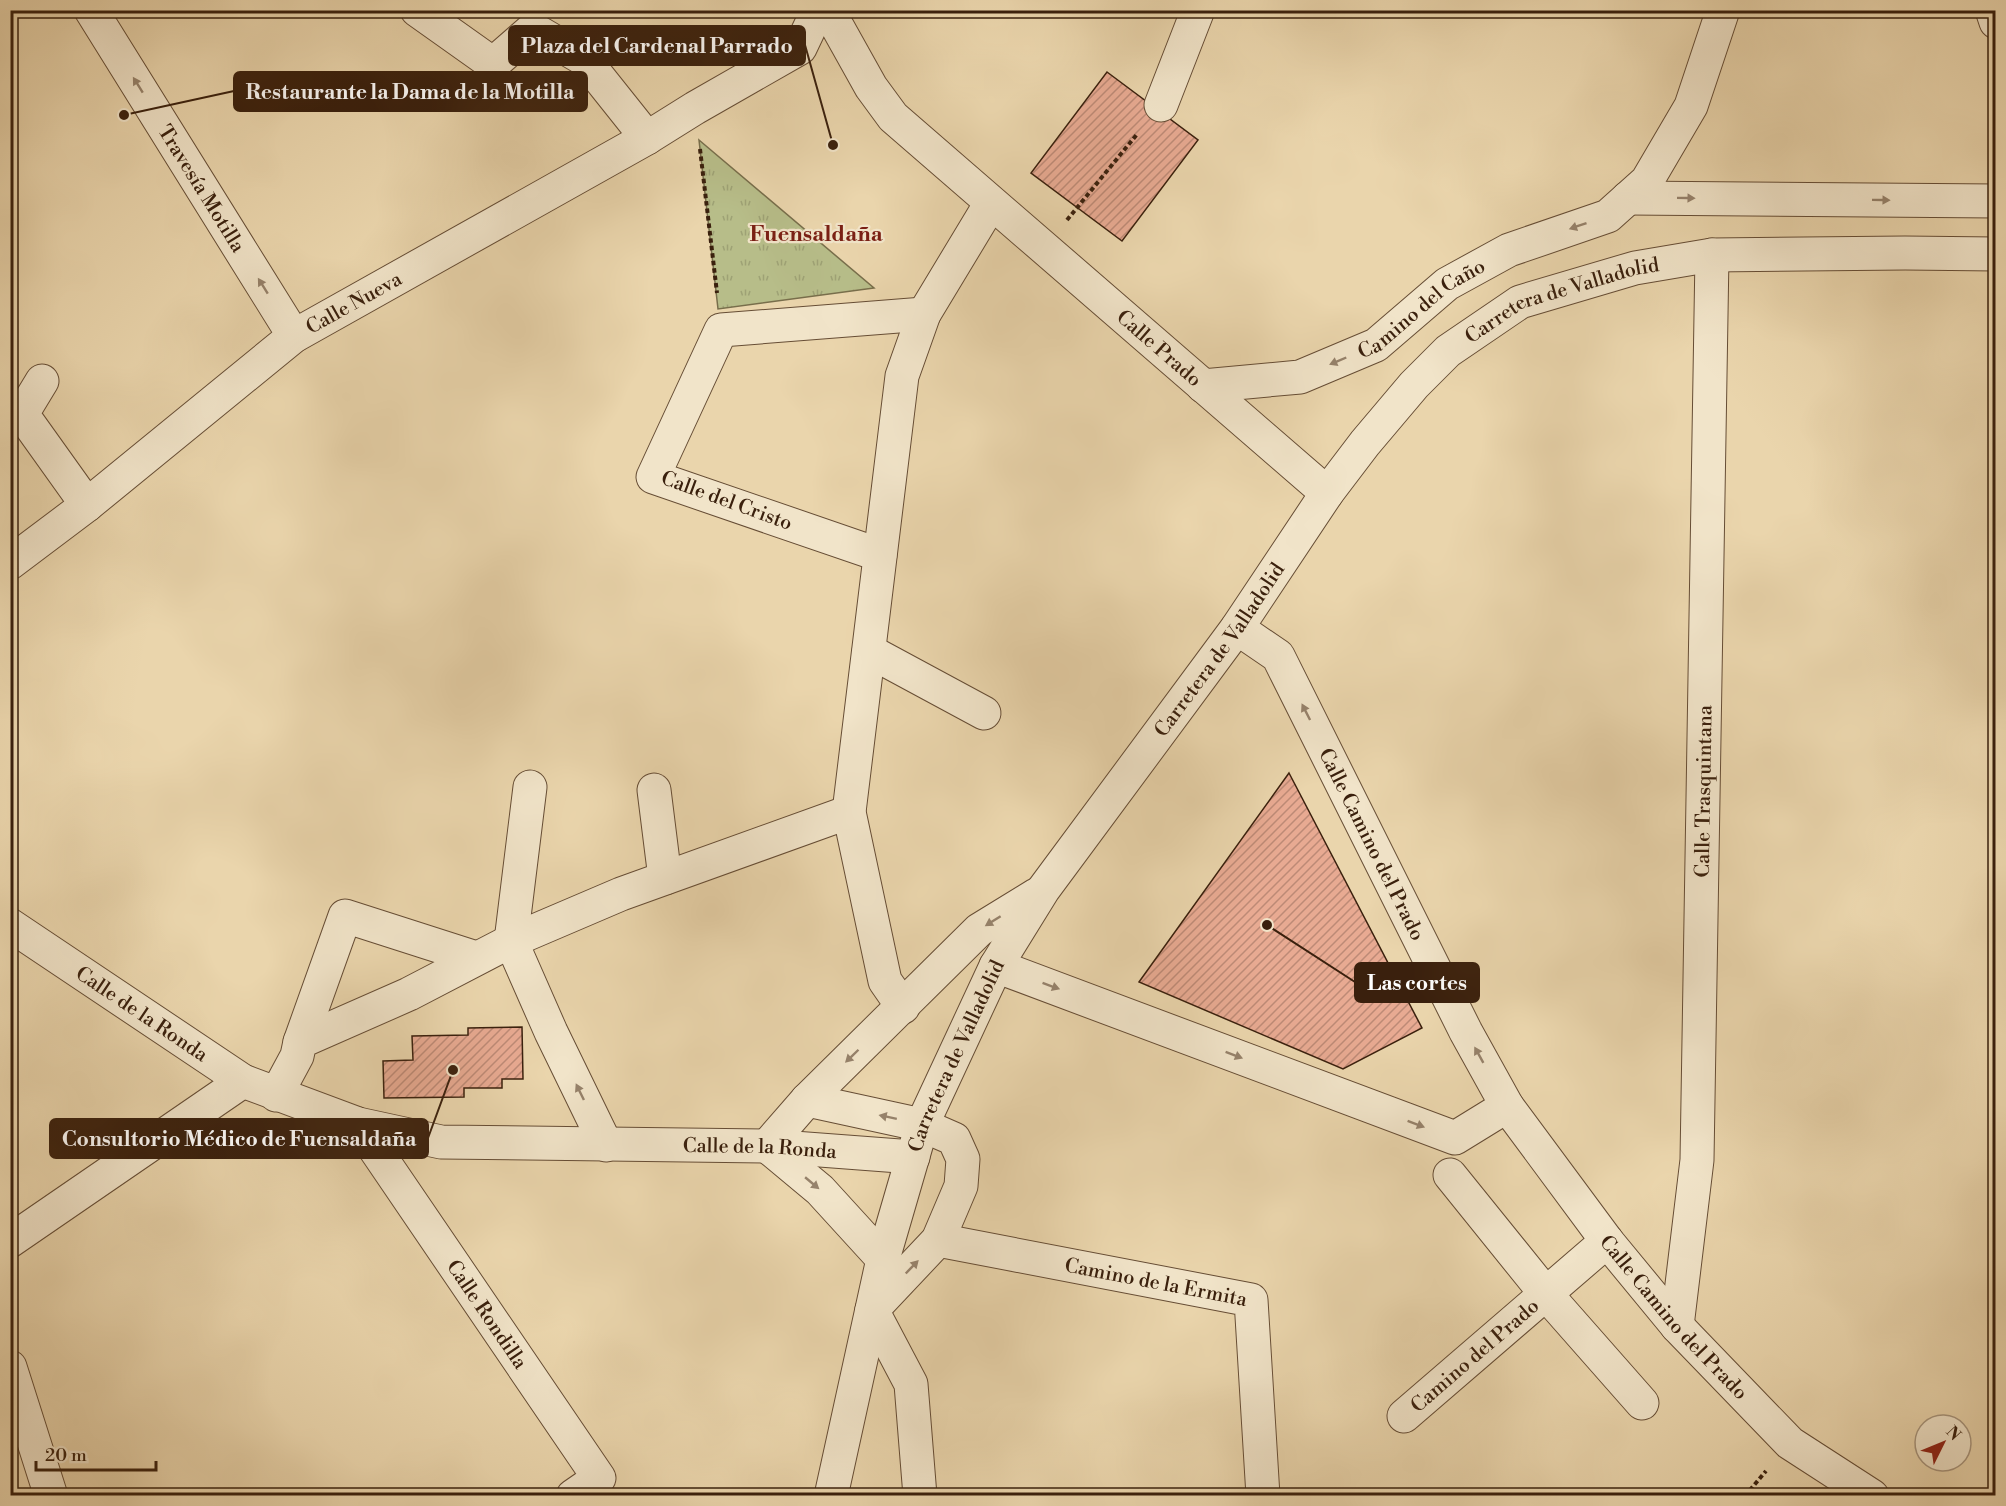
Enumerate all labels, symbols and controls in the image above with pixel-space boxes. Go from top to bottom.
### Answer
callout: Plaza del Cardenal Parrado [509,26,805,65]
text: Plaza del Cardenal Parrado [521,34,793,60]
callout: Restaurante la Dama de la Motilla [234,72,587,111]
one-way arrow [132,77,143,93]
text: Restaurante la Dama de la Motilla [246,80,575,106]
street label: Travesía Motilla [152,121,250,258]
one-way arrow [1677,193,1696,203]
one-way arrow [1872,195,1891,205]
district label: Fuensaldaña [749,221,884,248]
one-way arrow [1569,222,1587,232]
street label: Carretera de Valladolid [1461,253,1662,350]
street label: Camino del Caño [1354,254,1490,365]
street label: Calle Nueva [302,267,407,341]
one-way arrow [258,278,269,294]
street label: Calle Prado [1111,305,1206,393]
one-way arrow [1328,356,1346,366]
street label: Calle del Cristo [657,466,796,537]
street label: Carretera de Valladolid [1150,558,1291,742]
one-way arrow [1301,704,1311,721]
street label: Calle Trasquintana [1691,704,1719,878]
street label: Calle Camino del Prado [1312,745,1429,945]
one-way arrow [985,916,1001,927]
street label: Carretera de Valladolid [904,956,1011,1155]
street label: Calle de la Ronda [70,961,213,1068]
callout: Las cortes [1355,963,1479,1002]
text: Las cortes [1367,971,1467,997]
one-way arrow [1042,982,1060,992]
one-way arrow [1474,1046,1484,1063]
one-way arrow [846,1048,860,1062]
one-way arrow [1225,1050,1243,1060]
one-way arrow [575,1084,584,1101]
one-way arrow [878,1112,897,1121]
callout: Consultorio Médico de Fuensaldaña [50,1119,428,1158]
one-way arrow [1407,1119,1425,1129]
text: Consultorio Médico de Fuensaldaña [62,1127,417,1153]
street label: Calle de la Ronda [683,1134,838,1165]
one-way arrow [804,1177,820,1190]
street label: Calle Camino del Prado [1593,1231,1752,1406]
street label: Camino de la Ermita [1062,1254,1250,1313]
street label: Calle Rondilla [440,1256,533,1375]
one-way arrow [905,1260,919,1275]
street label: Camino del Prado [1406,1294,1545,1419]
north arrow [1913,1413,1973,1473]
text: N [1942,1422,1965,1445]
scale bar [36,1434,156,1472]
text: 20 m [45,1444,87,1467]

